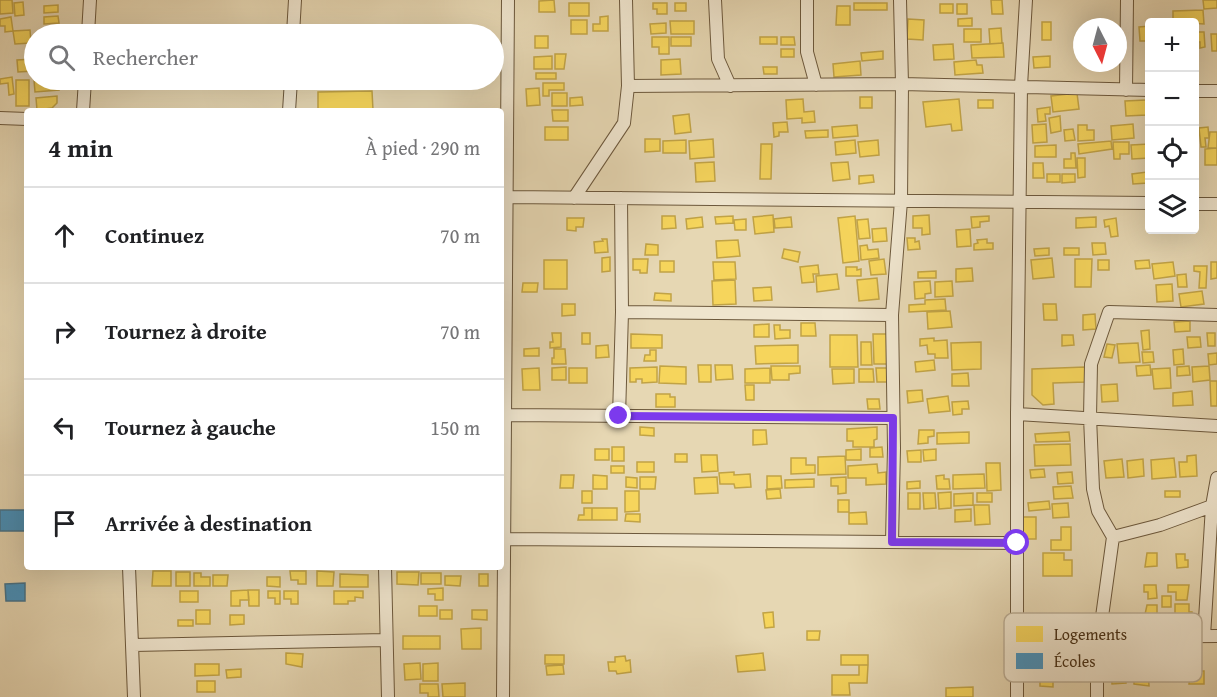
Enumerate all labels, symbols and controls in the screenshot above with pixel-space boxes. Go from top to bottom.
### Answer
north arrow [1073,18,1127,72]
map controls [1145,18,1199,234]
button: + [1145,18,1199,72]
search box [24,24,504,90]
icon: search [45,41,78,74]
text: Rechercher [93,41,198,73]
button: − [1145,72,1199,126]
button: locate [1145,126,1199,180]
text: 4 min [48,128,113,167]
text: À pied · 290 m [365,133,480,162]
button: layers [1145,180,1199,234]
icon: ahead [48,219,81,252]
text: Continuez [105,219,204,251]
text: 70 m [440,221,480,250]
icon: right [48,315,81,348]
text: Tournez à droite [105,315,267,347]
text: 70 m [440,317,480,346]
route end [605,402,631,428]
icon: left [48,411,81,444]
text: Tournez à gauche [105,411,276,443]
text: 150 m [430,413,480,442]
icon: arrive [48,507,81,540]
text: Arrivée à destination [105,507,312,539]
route start [1003,529,1029,555]
legend [1004,613,1202,682]
text: Logements [1054,622,1127,646]
text: Écoles [1054,649,1096,673]

